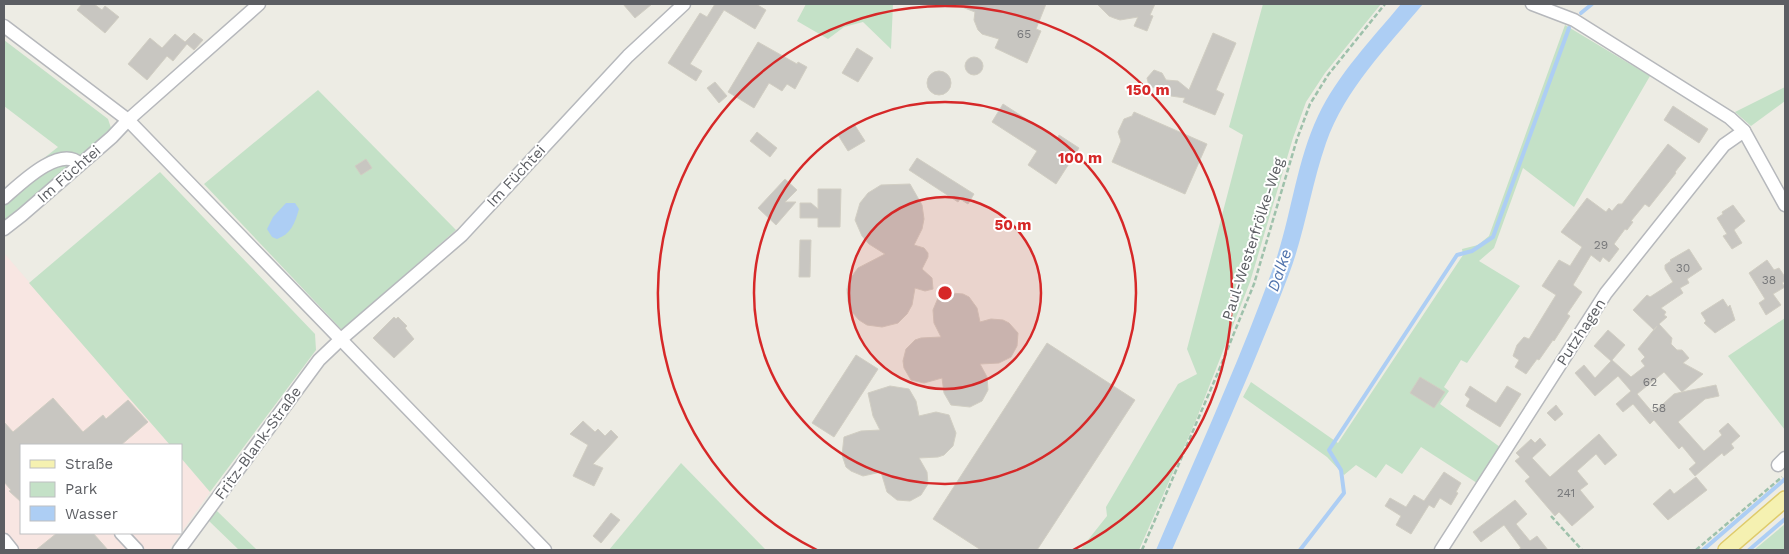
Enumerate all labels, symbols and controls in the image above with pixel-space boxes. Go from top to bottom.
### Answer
house number: 65 [1017,27,1031,41]
text: 150 m [1126,81,1170,99]
street label: Im Füchtei [483,141,549,211]
street label: Im Füchtei [34,142,104,206]
text: 100 m [1058,149,1102,167]
street label: Paul-Westerfrölke-Weg [1218,156,1288,322]
text: 50 m [995,216,1031,234]
house number: 29 [1594,238,1608,252]
water label: Dalke [1263,246,1296,294]
house number: 30 [1676,261,1690,275]
house number: 38 [1762,273,1776,287]
centre of rings [936,284,954,302]
street label: Putzhagen [1553,295,1609,369]
house number: 62 [1643,375,1657,389]
street label: Fritz-Blank-Straße [211,383,305,503]
house number: 58 [1652,401,1666,415]
legend [20,444,182,534]
text: Straße [65,455,113,473]
text: Park [65,480,98,498]
house number: 241 [1557,486,1575,500]
text: Wasser [65,505,118,523]

